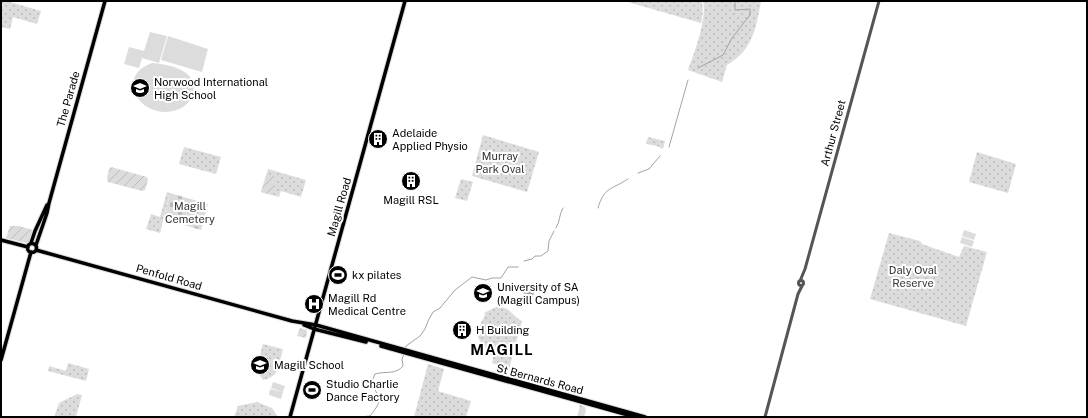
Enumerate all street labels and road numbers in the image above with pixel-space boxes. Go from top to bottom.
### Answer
street label: The Parade [54,70,82,128]
street label: Arthur Street [818,99,848,167]
street label: Magill Road [325,176,353,238]
street label: Penfold Road [135,262,203,292]
street label: St Bernards Road [495,362,585,396]

